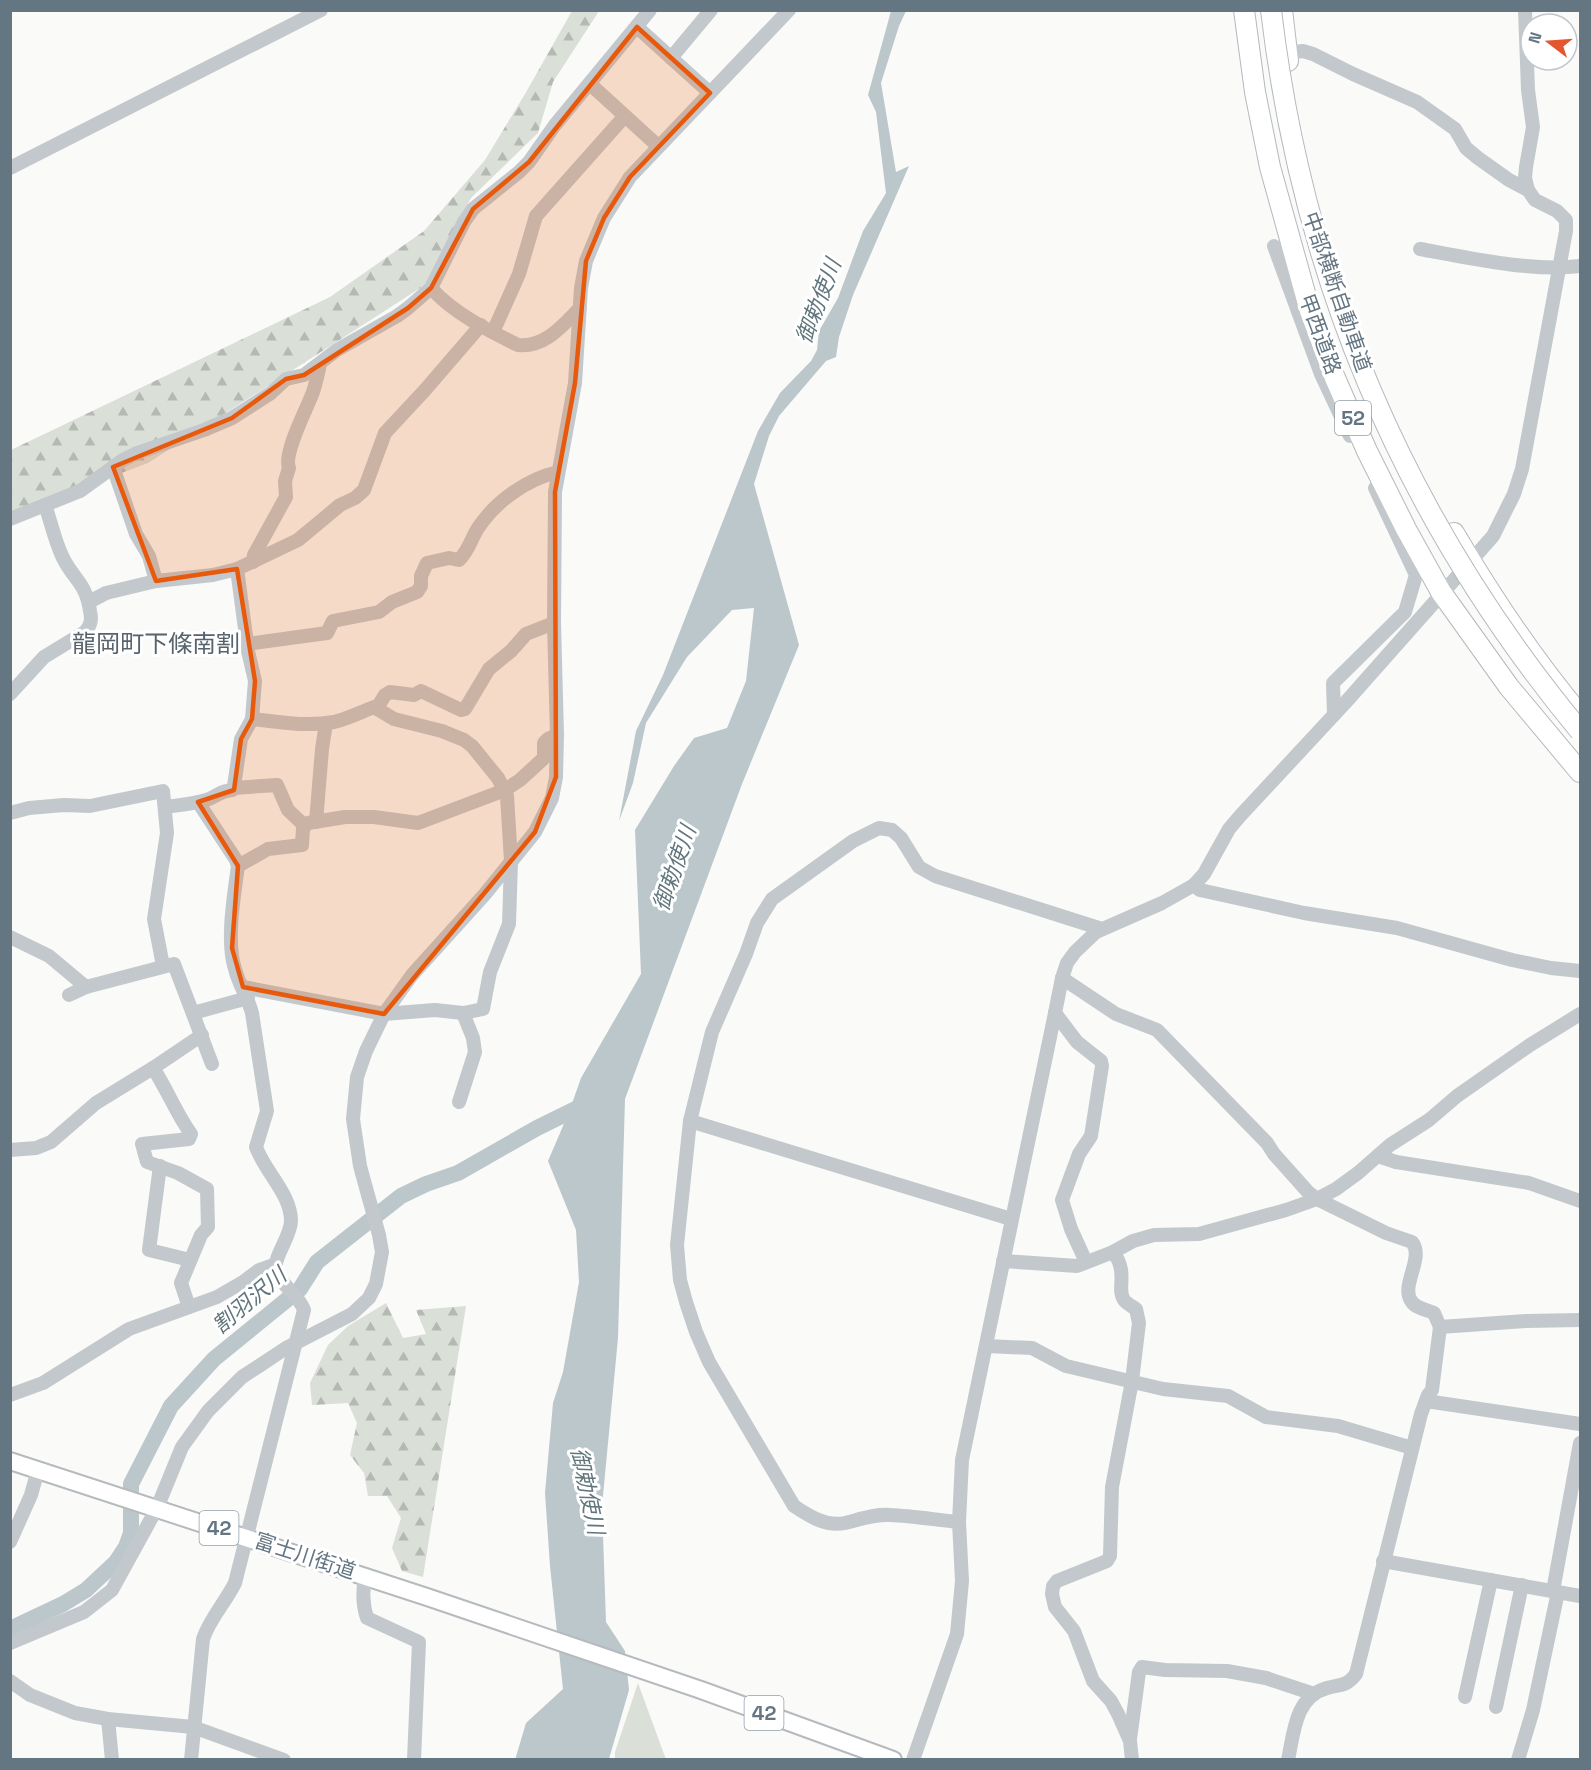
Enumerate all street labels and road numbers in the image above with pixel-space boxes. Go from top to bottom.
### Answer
street label: 中部横断自動車道 [1297,208,1378,376]
street label: 甲西道路 [1293,290,1348,378]
road number: 52 [1335,401,1371,435]
road number: 42 [200,1511,238,1545]
street label: 富士川街道 [251,1526,359,1585]
road number: 42 [744,1696,783,1730]

